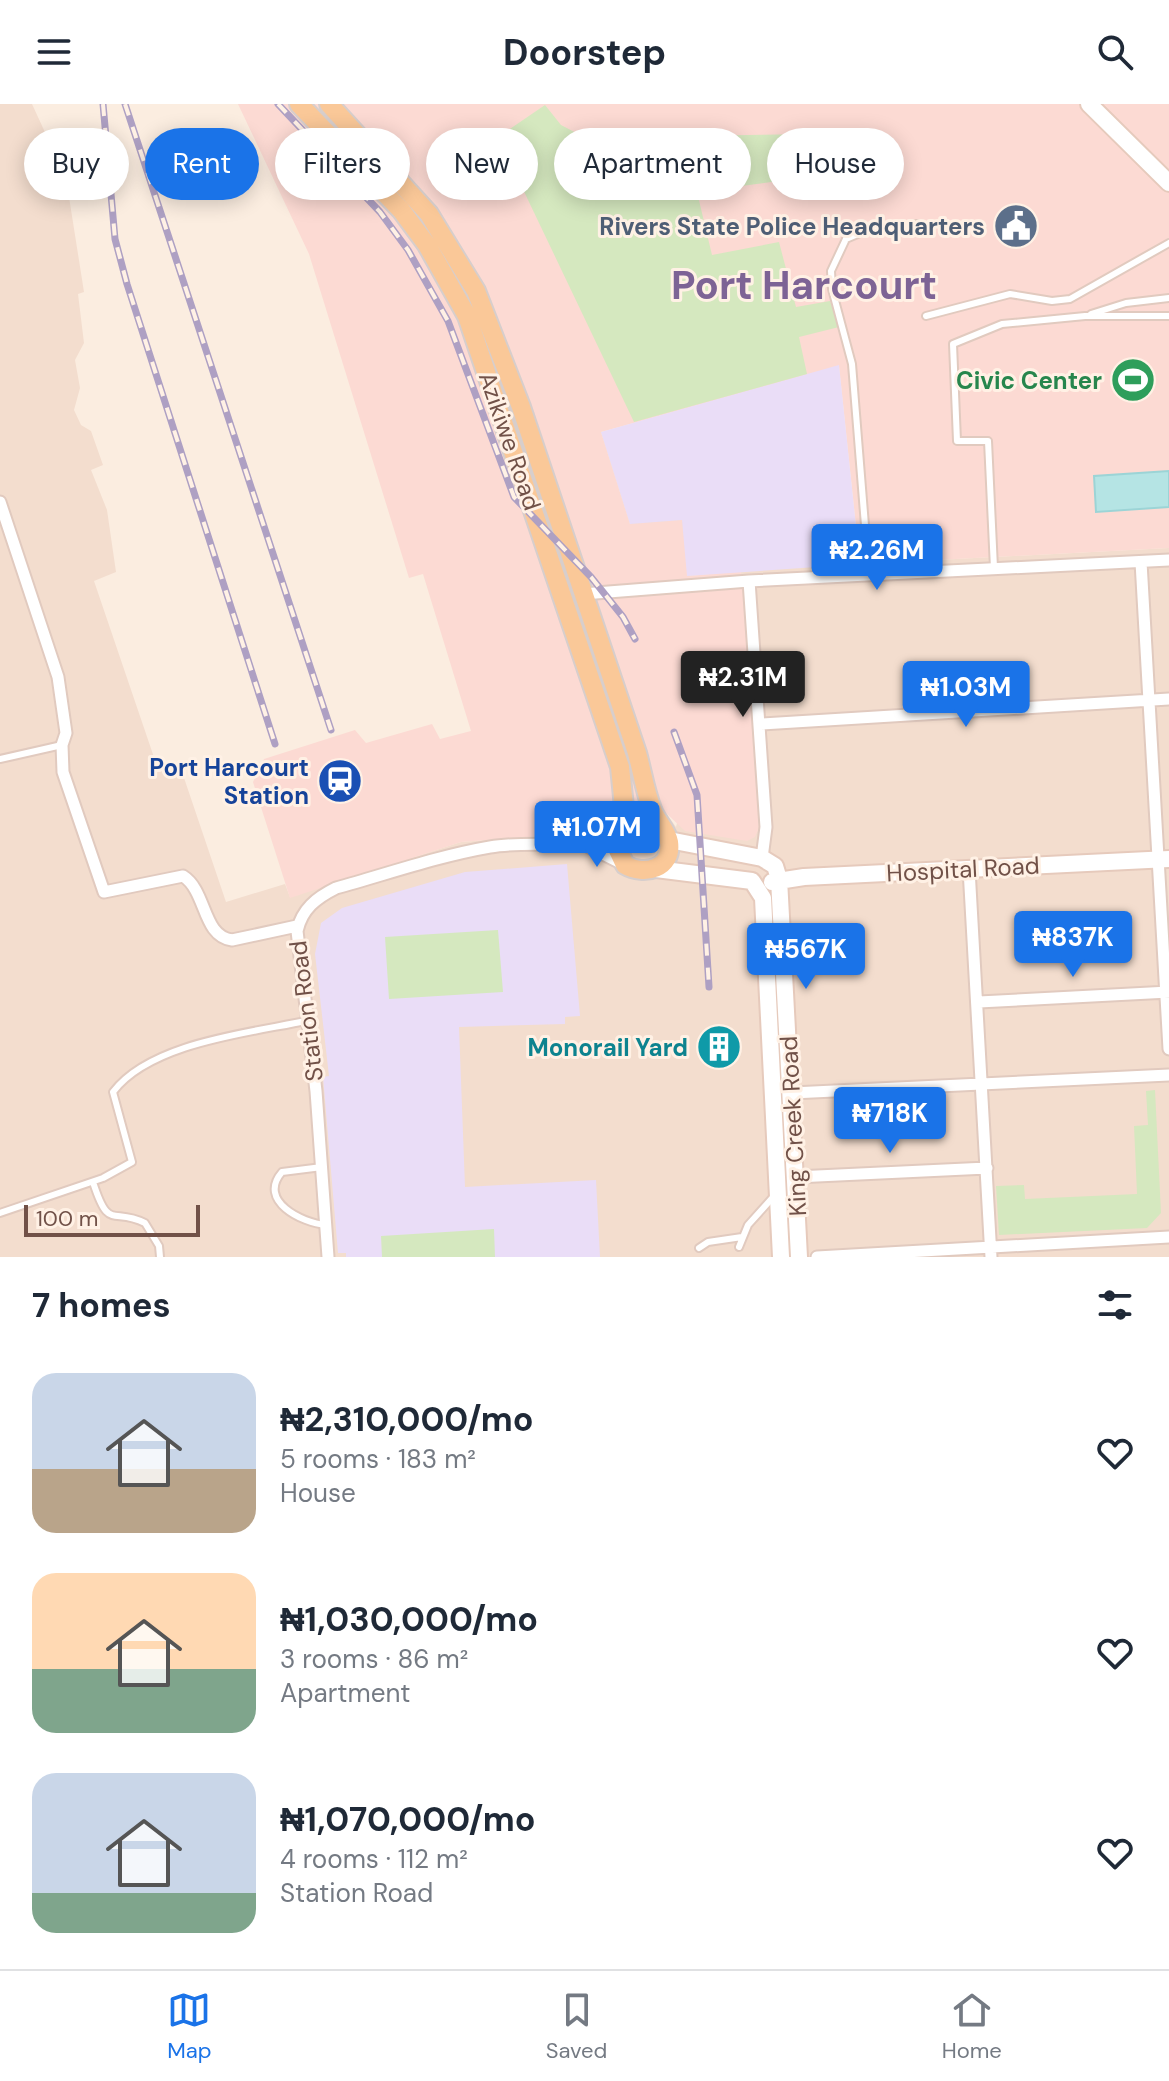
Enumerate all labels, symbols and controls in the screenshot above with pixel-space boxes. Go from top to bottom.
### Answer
text: Doorstep [503,29,666,76]
icon: menu [32,30,76,74]
icon: search [1093,30,1137,74]
chip: Buy [24,128,129,200]
chip: Rent [145,128,259,200]
chip: Filters [275,128,410,200]
chip: New [426,128,538,200]
chip: Apartment [554,128,751,200]
chip: House [767,128,904,200]
public building icon: Rivers State Police Headquarters [992,202,1040,250]
place label: Rivers State Police Headquarters [599,211,985,242]
district label: Port Harcourt [671,259,937,311]
sports icon: Civic Center [1109,356,1157,404]
place label: Civic Center [956,365,1102,396]
street label: Azikiwe Road [472,368,548,514]
pin: ₦2.26M [812,524,942,592]
text: ₦2.26M [830,533,924,567]
pin: ₦2.31M [678,651,808,719]
text: ₦2.31M [699,660,787,694]
pin: ₦1.03M [901,661,1031,729]
text: ₦1.03M [921,670,1011,704]
place label: Port Harcourt Station [149,752,309,811]
station icon: Port Harcourt Station [316,757,364,805]
pin: ₦1.07M [532,801,662,869]
text: ₦1.07M [553,810,641,844]
street label: Hospital Road [886,850,1040,888]
pin: ₦837K [1017,911,1129,979]
text: ₦837K [1032,920,1114,954]
pin: ₦567K [750,923,862,991]
text: ₦567K [765,932,847,966]
street label: Station Road [282,939,330,1083]
building icon: Monorail Yard [695,1023,743,1071]
place label: Monorail Yard [527,1032,688,1063]
street label: King Creek Road [773,1035,813,1217]
pin: ₦718K [834,1087,946,1155]
text: ₦718K [852,1096,928,1130]
scale bar [24,1201,200,1237]
text: 100 m [36,1204,98,1233]
text: 7 homes [32,1283,171,1328]
icon: filters [1093,1283,1137,1327]
text: ₦2,310,000/mo [280,1397,534,1442]
icon: home [96,1405,192,1501]
icon: heart [1093,1431,1137,1475]
text: 5 rooms · 183 m² [280,1442,476,1476]
text: House [280,1476,356,1510]
text: ₦1,030,000/mo [280,1597,538,1642]
icon: home [96,1605,192,1701]
icon: heart [1093,1631,1137,1675]
text: 3 rooms · 86 m² [280,1642,468,1676]
text: Apartment [280,1676,411,1710]
text: ₦1,070,000/mo [280,1797,535,1842]
icon: home [96,1805,192,1901]
icon: heart [1093,1831,1137,1875]
text: 4 rooms · 112 m² [280,1842,468,1876]
text: Station Road [280,1876,433,1910]
tab: Map [167,1988,211,2065]
tab: Saved [546,1988,607,2065]
tab: Home [942,1988,1002,2065]

